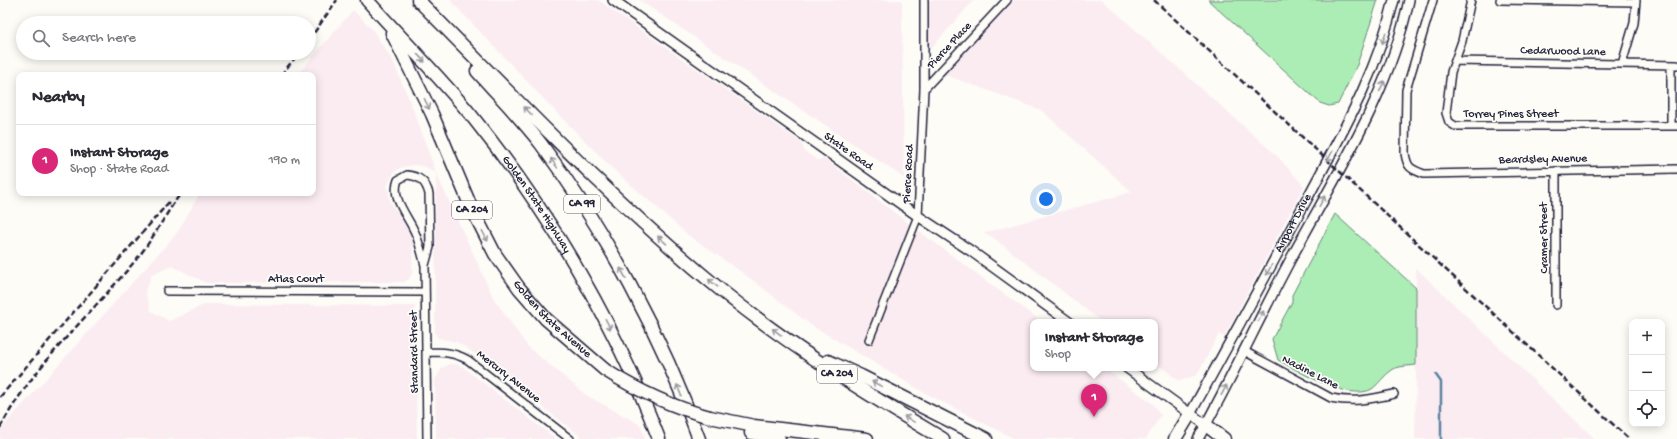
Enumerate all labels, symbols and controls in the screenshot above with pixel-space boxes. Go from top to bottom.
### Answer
search box [16,16,316,60]
street label: Pierce Place [924,19,976,73]
icon: search [30,27,52,49]
text: Search here [62,29,136,47]
one-way arrow [1380,31,1387,44]
street label: Cedarwood Lane [1520,44,1607,60]
one-way arrow [416,53,426,63]
one-way arrow [1379,80,1386,92]
text: Nearby [32,88,85,108]
one-way arrow [424,98,432,110]
one-way arrow [523,106,532,116]
street label: Torrey Pines Street [1463,108,1559,122]
street label: State Road [821,130,876,175]
street label: Pierce Road [900,143,918,205]
text: Instant Storage [70,144,168,162]
one-way arrow [1326,149,1333,161]
street label: Beardsley Avenue [1498,152,1588,168]
text: 1 [42,153,48,168]
text: 190 m [269,153,300,168]
street label: Golden State Highway [498,154,573,256]
one-way arrow [550,157,558,168]
text: Shop · State Road [70,162,168,177]
your location [1036,189,1056,209]
street label: Airport Drive [1272,191,1316,255]
road number: CA 99 [564,195,600,213]
one-way arrow [1319,195,1326,207]
road number: CA 204 [452,201,492,219]
street label: Cramer Street [1538,201,1552,274]
one-way arrow [482,229,490,241]
one-way arrow [657,235,667,244]
one-way arrow [1265,264,1272,276]
one-way arrow [618,267,626,279]
street label: Atlas Court [268,273,325,287]
street label: Golden State Avenue [509,278,594,362]
one-way arrow [708,279,719,288]
street label: Standard Street [407,309,423,393]
one-way arrow [1258,310,1265,322]
one-way arrow [604,318,612,330]
popup [1030,319,1158,371]
map controls [1629,319,1665,427]
button: + [1629,319,1665,355]
one-way arrow [772,328,783,336]
text: Instant Storage [1045,329,1143,347]
text: Shop [1045,347,1071,362]
street label: Mercury Avenue [473,348,544,407]
street label: Nadine Lane [1279,353,1341,394]
button: − [1629,355,1665,391]
road number: CA 204 [817,365,857,383]
one-way arrow [871,379,883,387]
one-way arrow [675,384,682,396]
pin: 1 [1081,384,1107,417]
one-way arrow [1221,384,1228,396]
button: locate [1629,391,1665,427]
one-way arrow [904,415,915,423]

